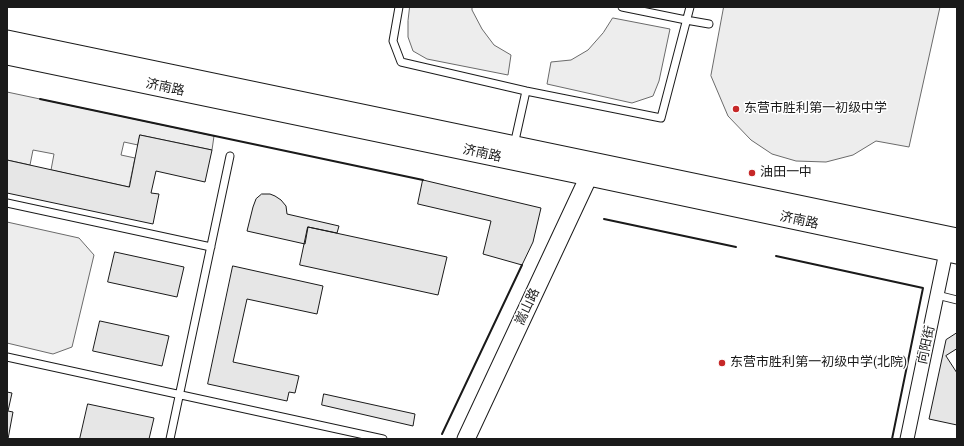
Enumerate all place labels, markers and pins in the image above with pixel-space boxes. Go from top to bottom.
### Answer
place label: 东营市胜利第一初级中学 [744,101,887,117]
marker: 东营市胜利第一初级中学 [731,104,741,114]
place label: 油田一中 [760,165,812,181]
marker: 油田一中 [747,168,757,178]
place label: 东营市胜利第一初级中学(北院) [730,355,907,371]
marker: 东营市胜利第一初级中学(北院) [717,358,727,368]

